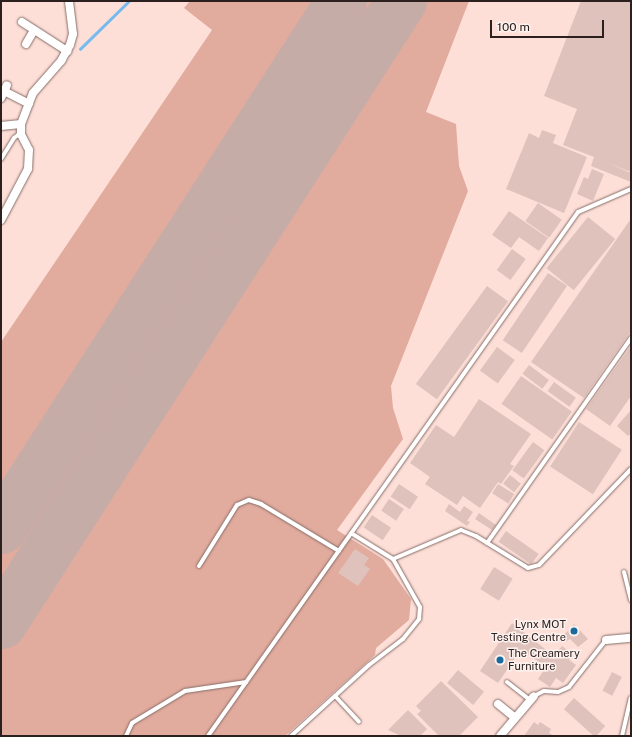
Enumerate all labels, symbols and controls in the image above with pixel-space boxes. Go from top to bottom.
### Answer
scale bar [492,12,606,38]
text: 100 m [497,20,530,34]
place label: Lynx MOT Testing Centre [491,618,566,644]
marker: Lynx MOT Testing Centre [569,626,579,636]
place label: The Creamery Furniture [508,647,580,673]
marker: The Creamery Furniture [495,655,505,665]

